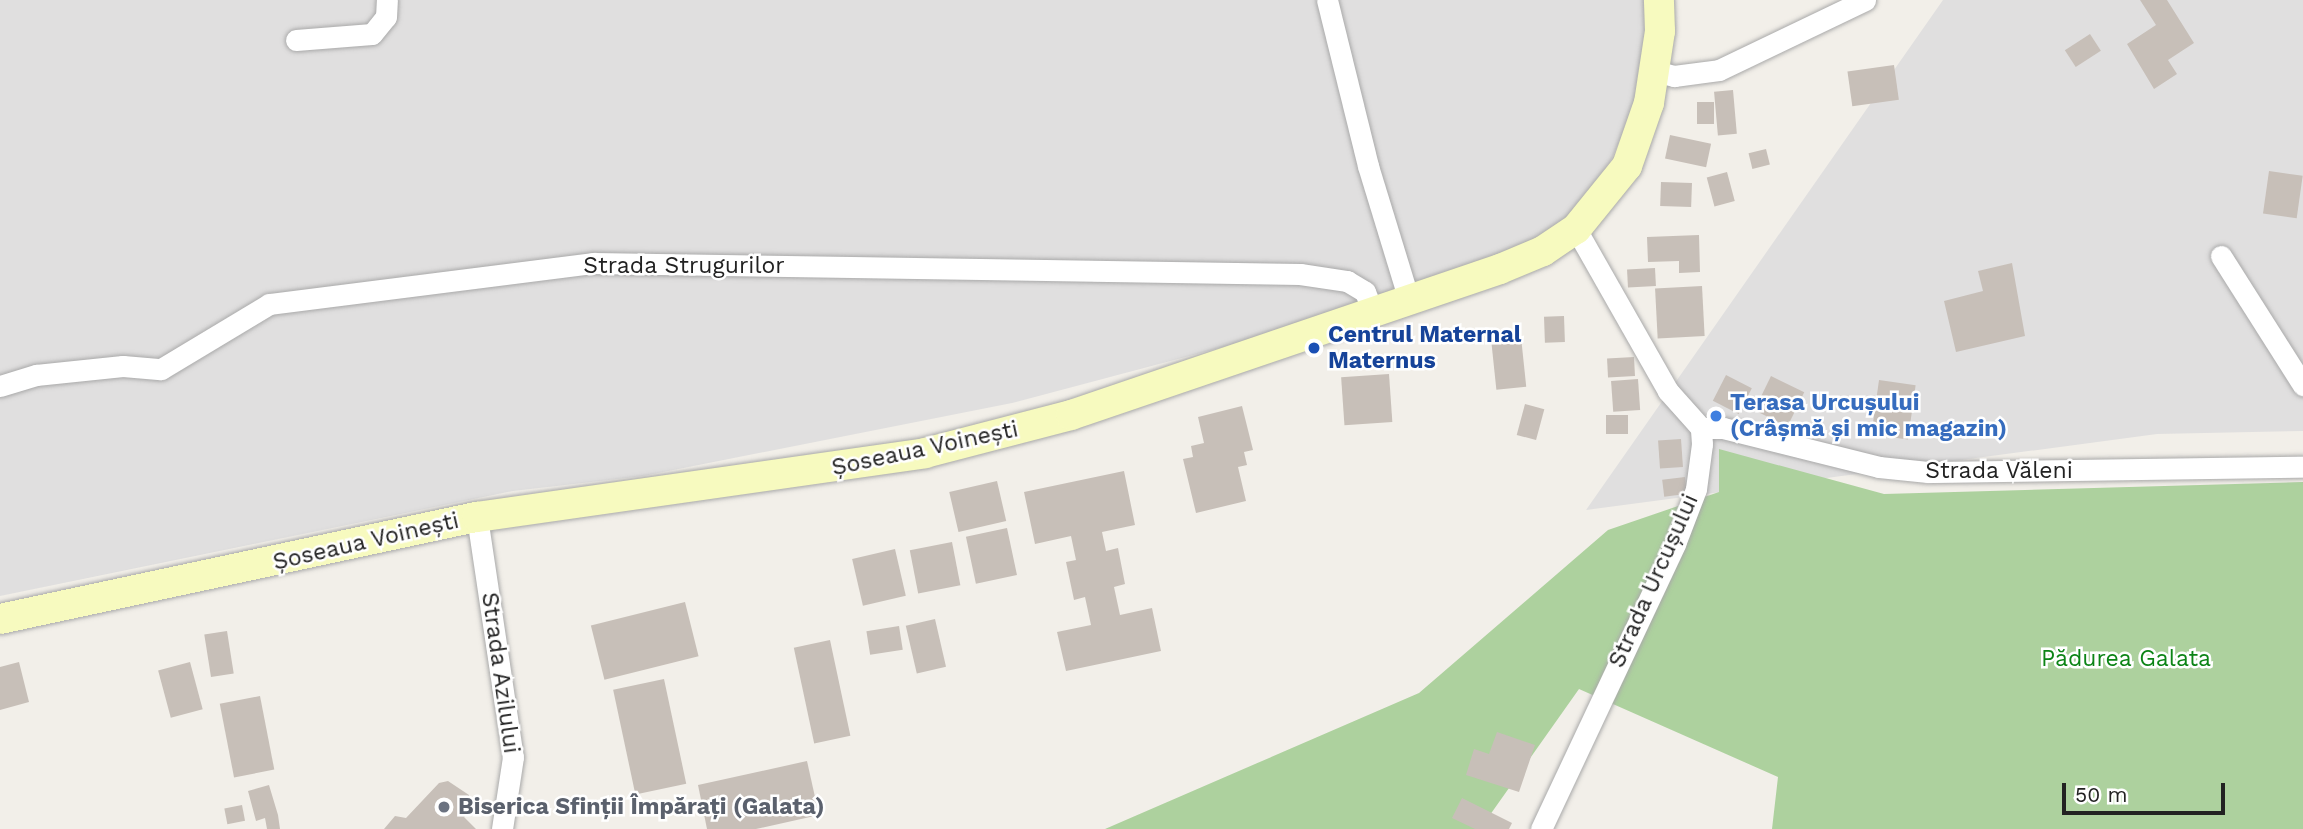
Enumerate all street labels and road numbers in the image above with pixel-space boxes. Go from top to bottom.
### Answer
street label: Strada Strugurilor [583,252,785,280]
street label: Șoseaua Voinești [829,416,1021,482]
street label: Strada Văleni [1925,457,2073,485]
street label: Strada Urcușului [1603,490,1705,672]
street label: Șoseaua Voinești [270,507,462,577]
street label: Strada Azilului [475,590,525,756]

